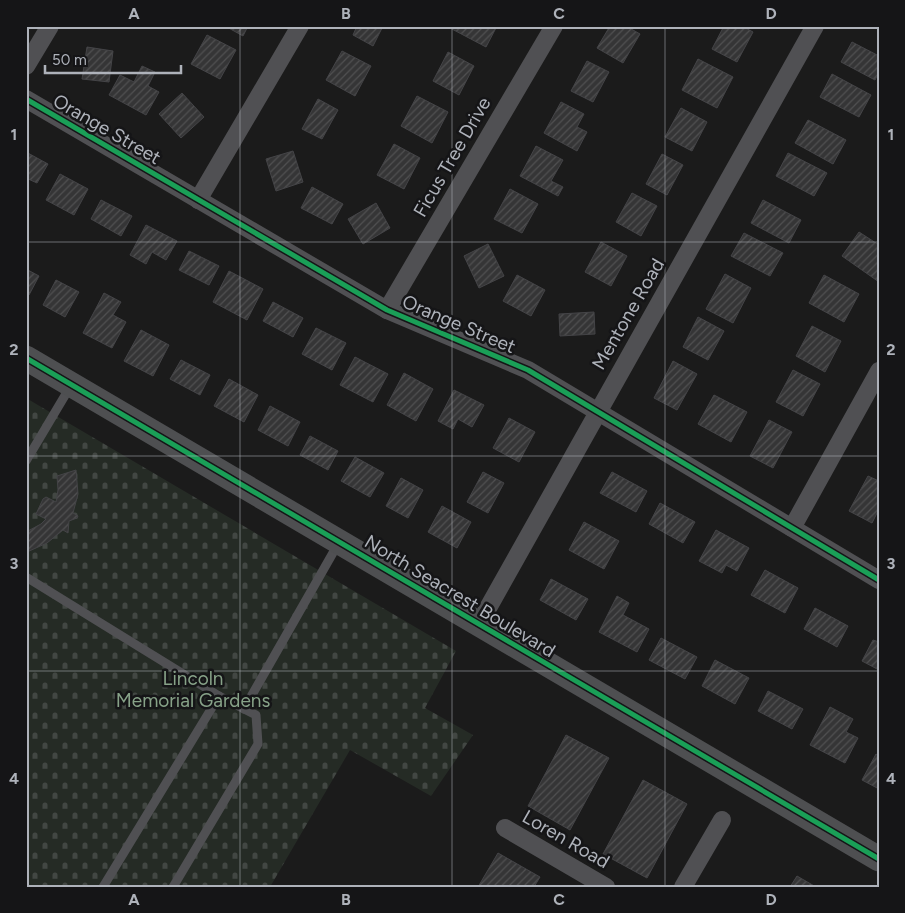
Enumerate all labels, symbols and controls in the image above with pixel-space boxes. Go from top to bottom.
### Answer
text: A [128,4,140,23]
text: B [341,4,351,23]
text: C [553,4,565,23]
text: D [765,4,777,23]
scale bar [45,42,181,74]
text: 50 m [52,51,87,69]
street label: Orange Street [49,89,165,169]
street label: Ficus Tree Drive [408,93,496,221]
text: 1 [11,125,17,144]
text: 1 [888,125,894,144]
street label: Mentone Road [587,254,669,374]
street label: Orange Street [399,290,519,358]
text: 2 [9,340,19,359]
text: 2 [886,340,896,359]
street label: North Seacrest Boulevard [360,530,560,662]
text: 3 [10,554,19,573]
text: 3 [887,554,896,573]
park label: Lincoln Memorial Gardens [116,667,270,712]
text: 4 [9,769,19,788]
text: 4 [886,769,896,788]
street label: Loren Road [518,805,614,873]
text: A [128,890,140,909]
text: B [341,890,351,909]
text: C [553,890,565,909]
text: D [765,890,777,909]

